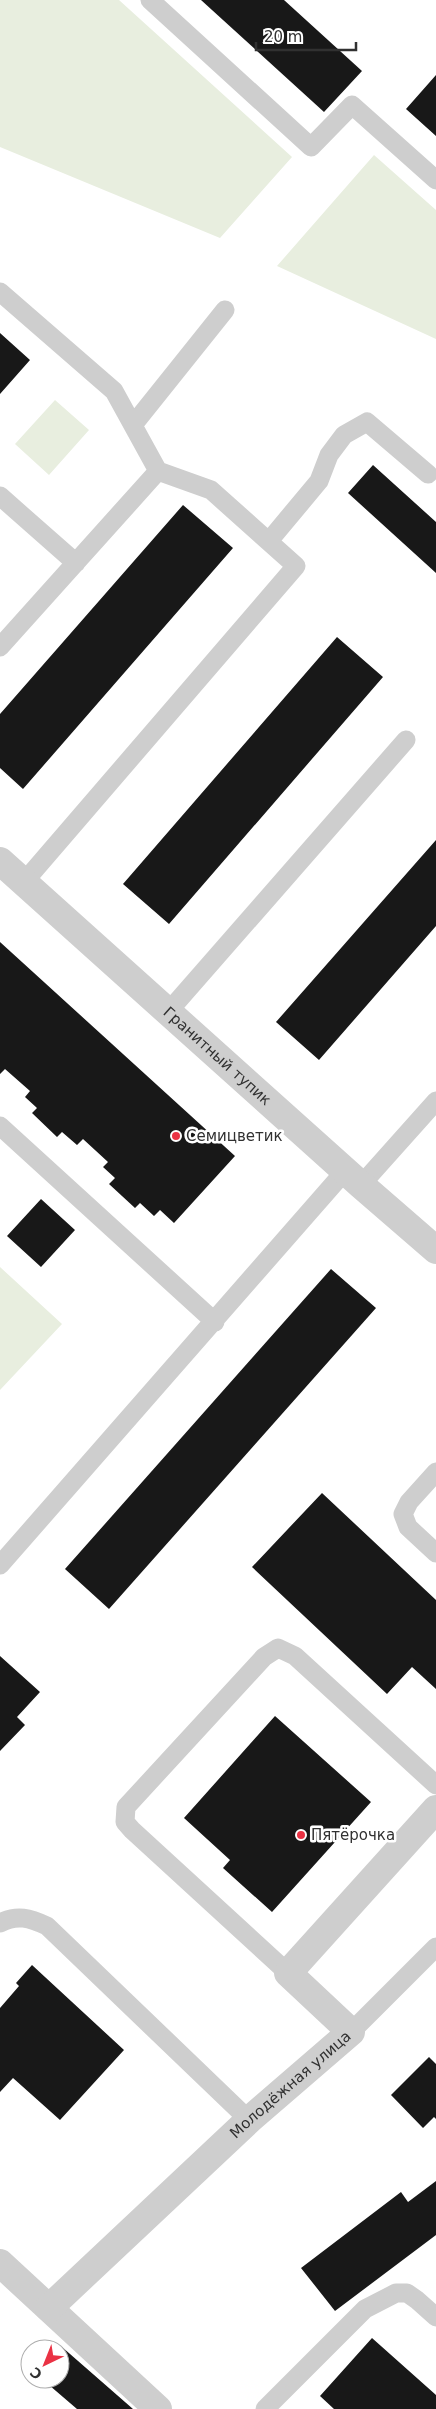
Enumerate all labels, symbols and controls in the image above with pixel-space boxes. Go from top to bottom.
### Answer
scale bar [256,20,356,52]
text: 20 m [264,28,302,46]
street label: Гранитный тупик [160,1003,275,1109]
place label: Семицветик [186,1127,283,1145]
marker: Семицветик [170,1130,182,1142]
place label: Пятёрочка [311,1826,395,1844]
marker: Пятёрочка [295,1829,307,1841]
street label: Молодёжная улица [226,2027,355,2142]
north arrow [20,2339,70,2389]
text: С [27,2364,45,2383]

